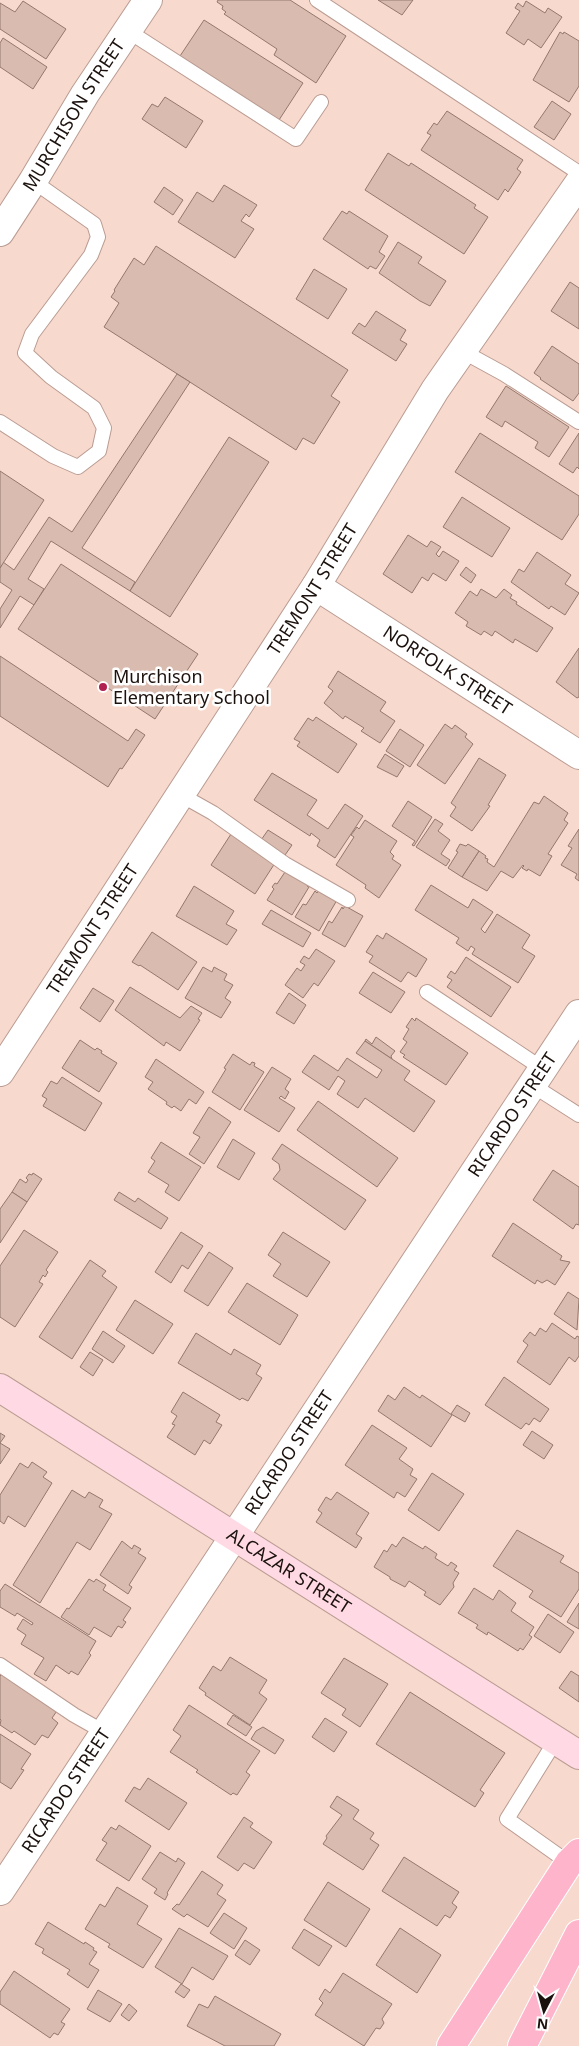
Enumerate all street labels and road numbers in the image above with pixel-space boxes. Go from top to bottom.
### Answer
street label: MURCHISON STREET [17,34,129,196]
street label: TREMONT STREET [261,519,362,659]
street label: NORFOLK STREET [379,619,517,720]
street label: TREMONT STREET [41,859,143,999]
street label: RICARDO STREET [462,1047,561,1181]
street label: RICARDO STREET [239,1385,338,1519]
street label: ALCAZAR STREET [223,1522,356,1618]
street label: RICARDO STREET [15,1723,115,1857]

